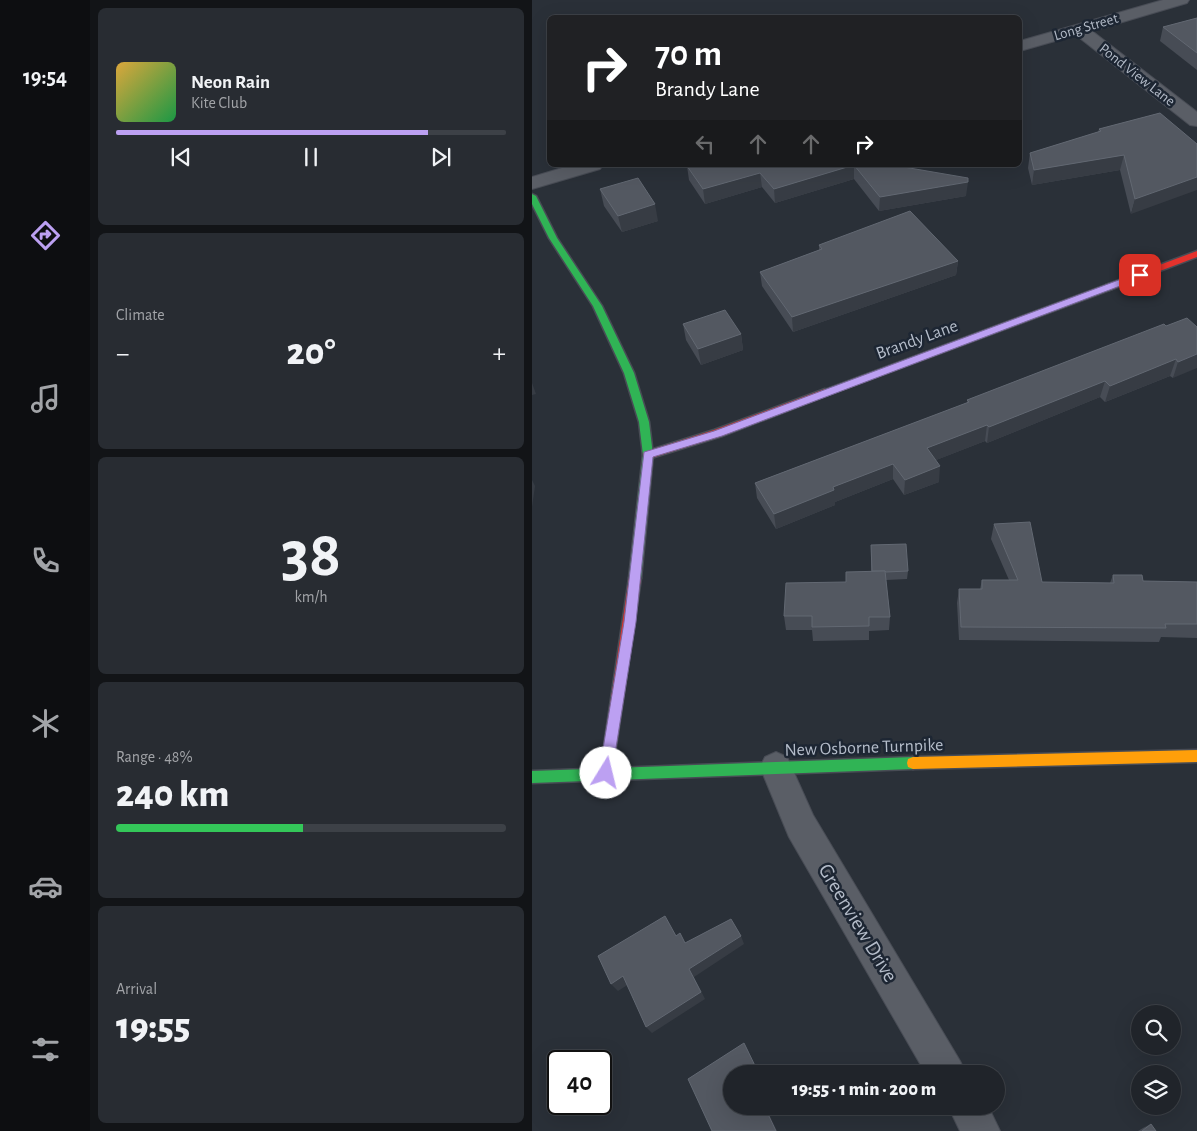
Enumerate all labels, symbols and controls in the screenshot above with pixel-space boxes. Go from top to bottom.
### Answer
street label: Long Street [1052,11,1120,43]
icon: right [572,35,637,100]
text: 70 m [655,37,722,72]
street label: Pond View Lane [1096,41,1178,109]
text: 19:54 [23,66,67,88]
text: Neon Rain [191,73,270,92]
text: Brandy Lane [655,78,760,100]
text: Kite Club [191,95,247,111]
icon: left [691,130,719,158]
icon: ahead [744,130,772,158]
icon: ahead [797,130,825,158]
icon: right [850,130,878,158]
icon: previous [167,143,195,171]
icon: pause [297,143,325,171]
icon: next [427,143,455,171]
icon: directions [28,218,63,253]
pin [1119,254,1161,296]
icon: arrive [1126,261,1154,289]
text: Climate [116,307,165,323]
street label: Brandy Lane [874,317,960,363]
text: 20° [287,334,335,372]
text: − [116,340,129,368]
text: + [493,340,506,368]
icon: music [28,381,63,416]
text: 38 [281,523,341,588]
icon: phone [28,543,63,578]
text: km/h [294,589,328,605]
icon: climate [28,706,63,741]
street label: New Osborne Turnpike [784,736,944,760]
position arrow [579,746,631,798]
text: Range · 48% [116,749,193,765]
text: 240 km [116,776,229,814]
street label: Greenview Drive [815,860,901,986]
icon: car [28,869,63,904]
text: Arrival [116,981,157,997]
map controls [1131,1005,1181,1115]
button: search [1131,1005,1181,1055]
text: 19:55 [116,1008,191,1046]
icon: filters [28,1032,63,1067]
speed limit sign: 40 [547,1050,612,1115]
button: layers [1131,1065,1181,1115]
text: 19:55 · 1 min · 200 m [792,1080,936,1099]

